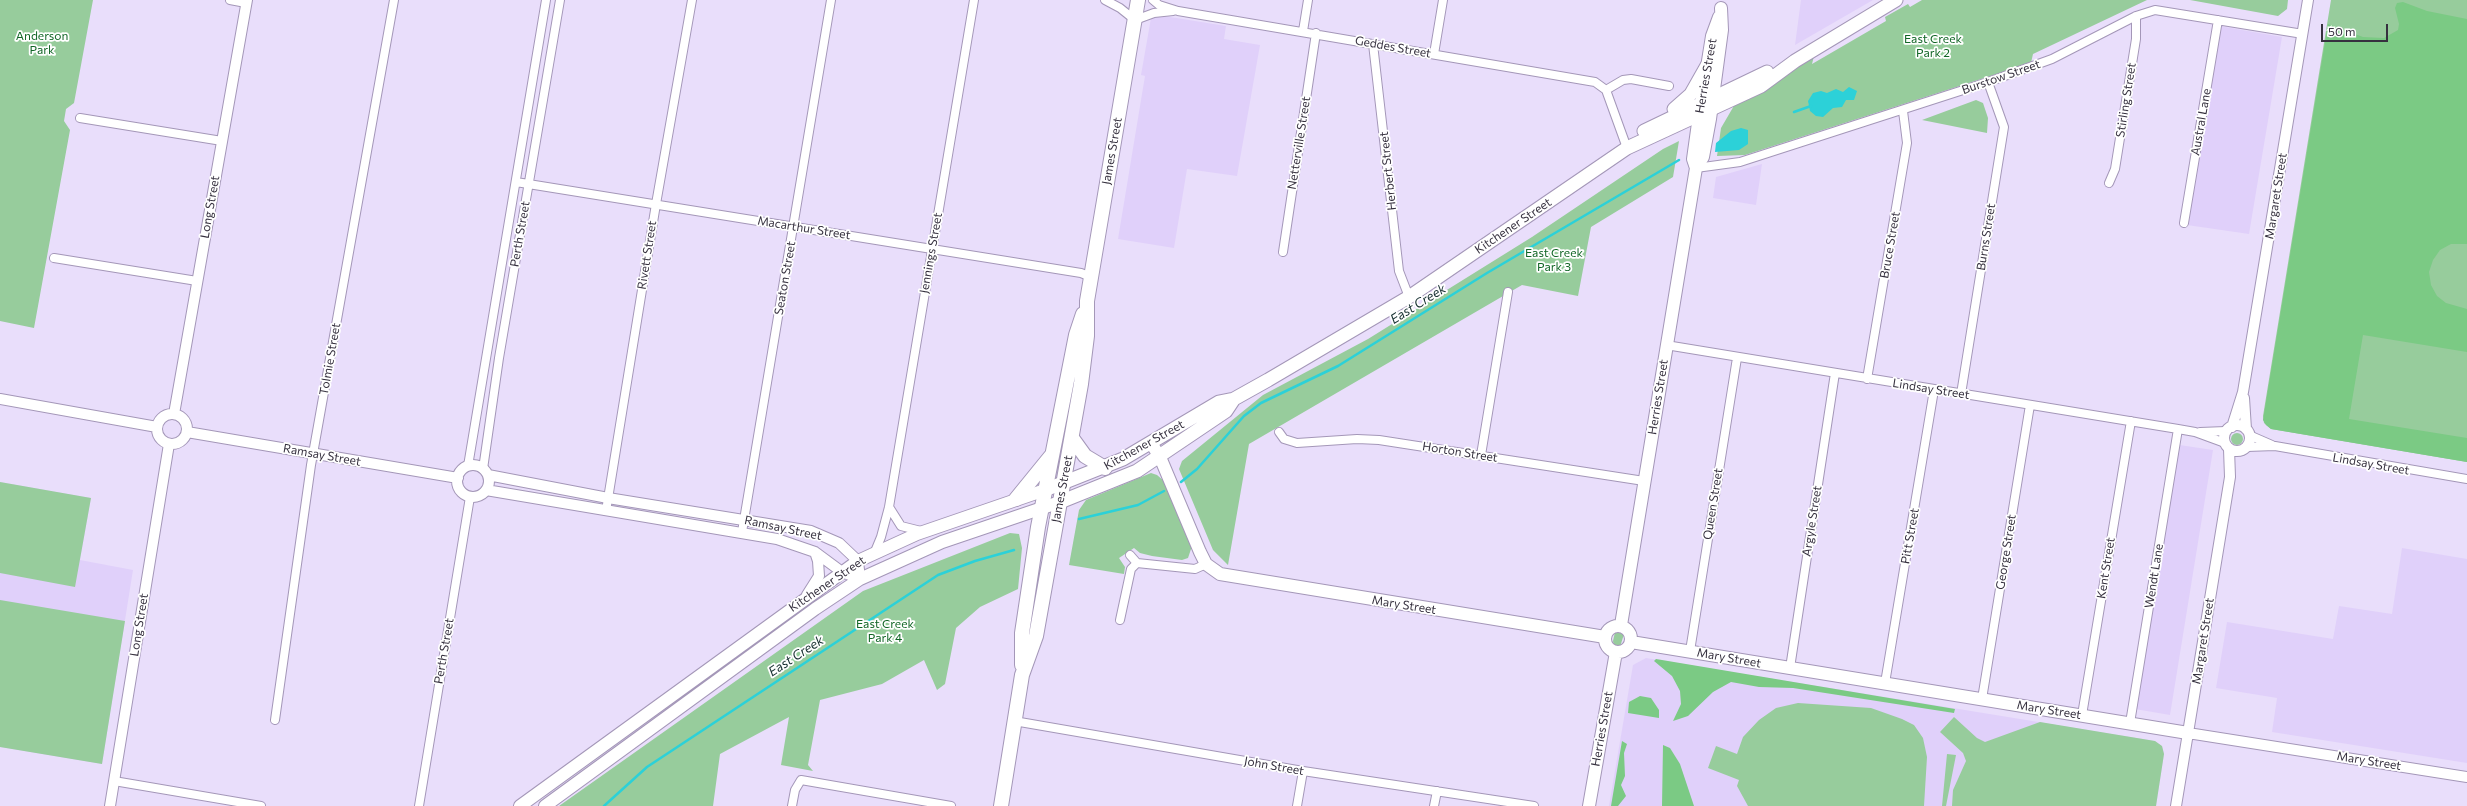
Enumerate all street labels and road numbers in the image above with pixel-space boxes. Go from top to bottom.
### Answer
street label: Geddes Street [1354,33,1432,61]
street label: Herries Street [1692,37,1720,115]
street label: Burstow Street [1960,57,2042,97]
street label: Stirling Street [2113,62,2139,138]
street label: Austral Lane [2188,87,2214,157]
street label: Netterville Street [1285,95,1313,191]
street label: James Street [1099,116,1125,186]
street label: Herbert Street [1377,131,1399,211]
street label: Margaret Street [2262,152,2290,240]
street label: Long Street [197,174,223,240]
street label: Kitchener Street [1472,195,1554,257]
street label: Perth Street [507,200,533,268]
street label: Burns Street [1974,202,1998,272]
street label: Bruce Street [1877,210,1903,280]
street label: Jennings Street [917,212,945,294]
street label: Macarthur Street [756,214,852,242]
street label: Rivett Street [634,220,660,290]
street label: Seaton Street [771,240,799,316]
street label: Tolmie Street [317,322,343,396]
street label: Herries Street [1645,358,1671,436]
street label: Lindsay Street [1891,376,1971,402]
street label: Kitchener Street [1101,417,1187,473]
street label: Horton Street [1421,439,1499,465]
street label: Ramsay Street [282,441,362,469]
street label: Lindsay Street [2331,450,2411,478]
street label: James Street [1048,454,1076,524]
street label: Queen Street [1700,467,1726,541]
street label: Argyle Street [1799,485,1825,557]
street label: Pitt Street [1898,507,1922,565]
street label: Ramsay Street [743,513,823,543]
street label: George Street [1993,513,2019,591]
street label: Kent Street [2094,536,2118,600]
street label: Wendt Lane [2142,543,2166,609]
street label: Kitchener Street [786,553,868,615]
street label: Long Street [127,592,151,658]
street label: Mary Street [1371,593,1437,617]
street label: Margaret Street [2189,597,2217,685]
street label: Perth Street [431,617,457,685]
street label: Mary Street [1696,645,1762,671]
street label: Herries Street [1588,690,1616,768]
street label: Mary Street [2016,698,2082,722]
street label: Mary Street [2336,749,2402,773]
street label: John Street [1243,754,1305,778]

